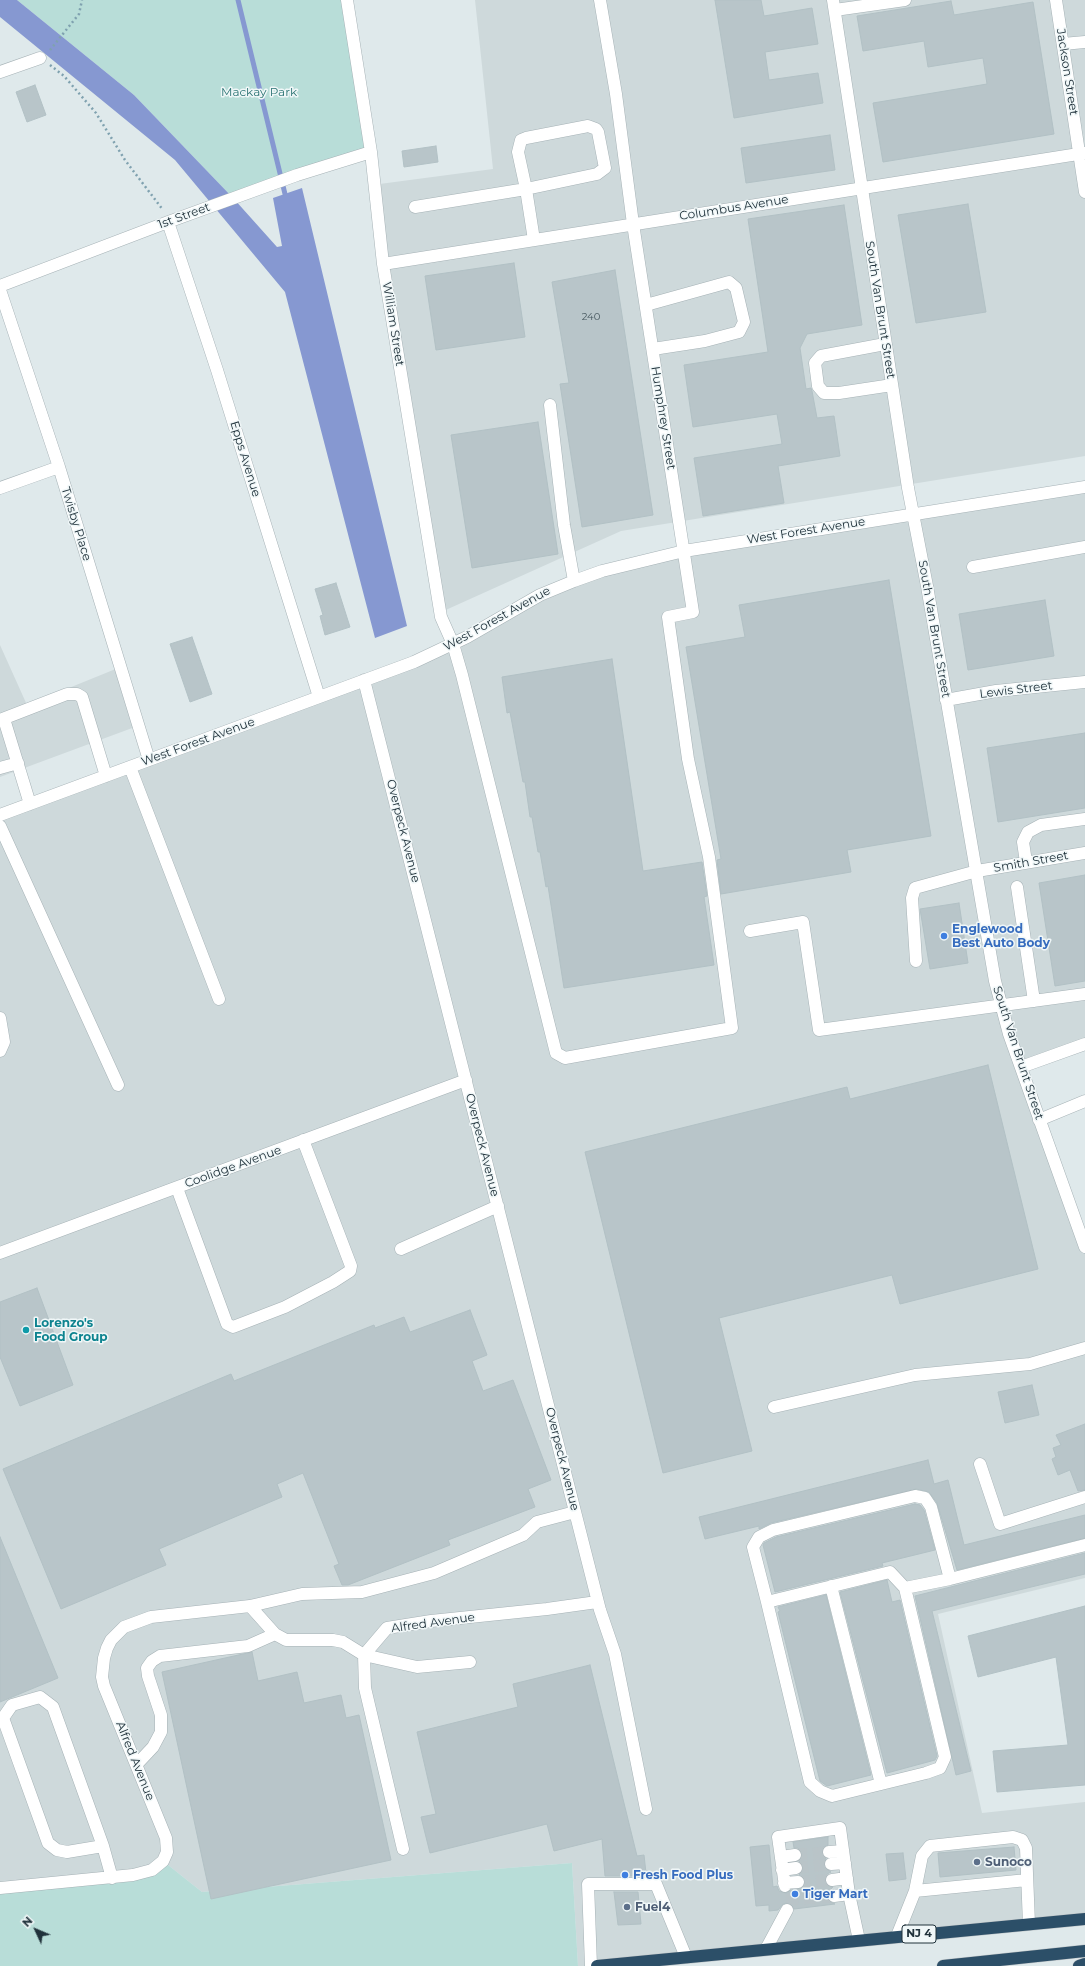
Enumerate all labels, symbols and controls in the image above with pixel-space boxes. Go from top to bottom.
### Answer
street label: Jackson Street [1053,28,1081,116]
park label: Mackay Park [221,85,297,99]
street label: Columbus Avenue [678,192,790,224]
street label: 1st Street [156,200,212,232]
street label: South Van Brunt Street [862,240,898,380]
street label: William Street [379,281,407,367]
house number: 240 [582,311,600,323]
street label: Humphrey Street [648,365,678,471]
street label: Epps Avenue [227,419,263,499]
street label: Twisby Place [58,485,94,563]
street label: West Forest Avenue [746,515,866,547]
street label: South Van Brunt Street [915,559,953,699]
street label: West Forest Avenue [441,584,553,654]
street label: Lewis Street [979,678,1053,702]
street label: West Forest Avenue [139,715,257,769]
street label: Overpeck Avenue [383,778,423,884]
street label: Smith Street [993,848,1069,876]
place label: Englewood Best Auto Body [952,922,1050,950]
marker: Englewood Best Auto Body [939,931,949,941]
street label: South Van Brunt Street [990,984,1046,1122]
street label: Overpeck Avenue [462,1092,502,1198]
street label: Coolidge Avenue [183,1143,283,1191]
place label: Lorenzo's Food Group [34,1316,108,1344]
marker: Lorenzo's Food Group [21,1325,31,1335]
street label: Overpeck Avenue [542,1406,582,1512]
street label: Alfred Avenue [390,1610,476,1636]
street label: Alfred Avenue [113,1719,157,1803]
place label: Sunoco [985,1855,1032,1869]
marker: Sunoco [972,1857,982,1867]
place label: Fresh Food Plus [633,1868,733,1882]
marker: Fresh Food Plus [620,1870,630,1880]
place label: Tiger Mart [803,1887,868,1901]
marker: Tiger Mart [790,1889,800,1899]
place label: Fuel4 [635,1900,670,1914]
marker: Fuel4 [622,1902,632,1912]
north arrow [16,1910,56,1950]
text: N [19,1914,35,1930]
road number: NJ 4 [902,1925,936,1943]

